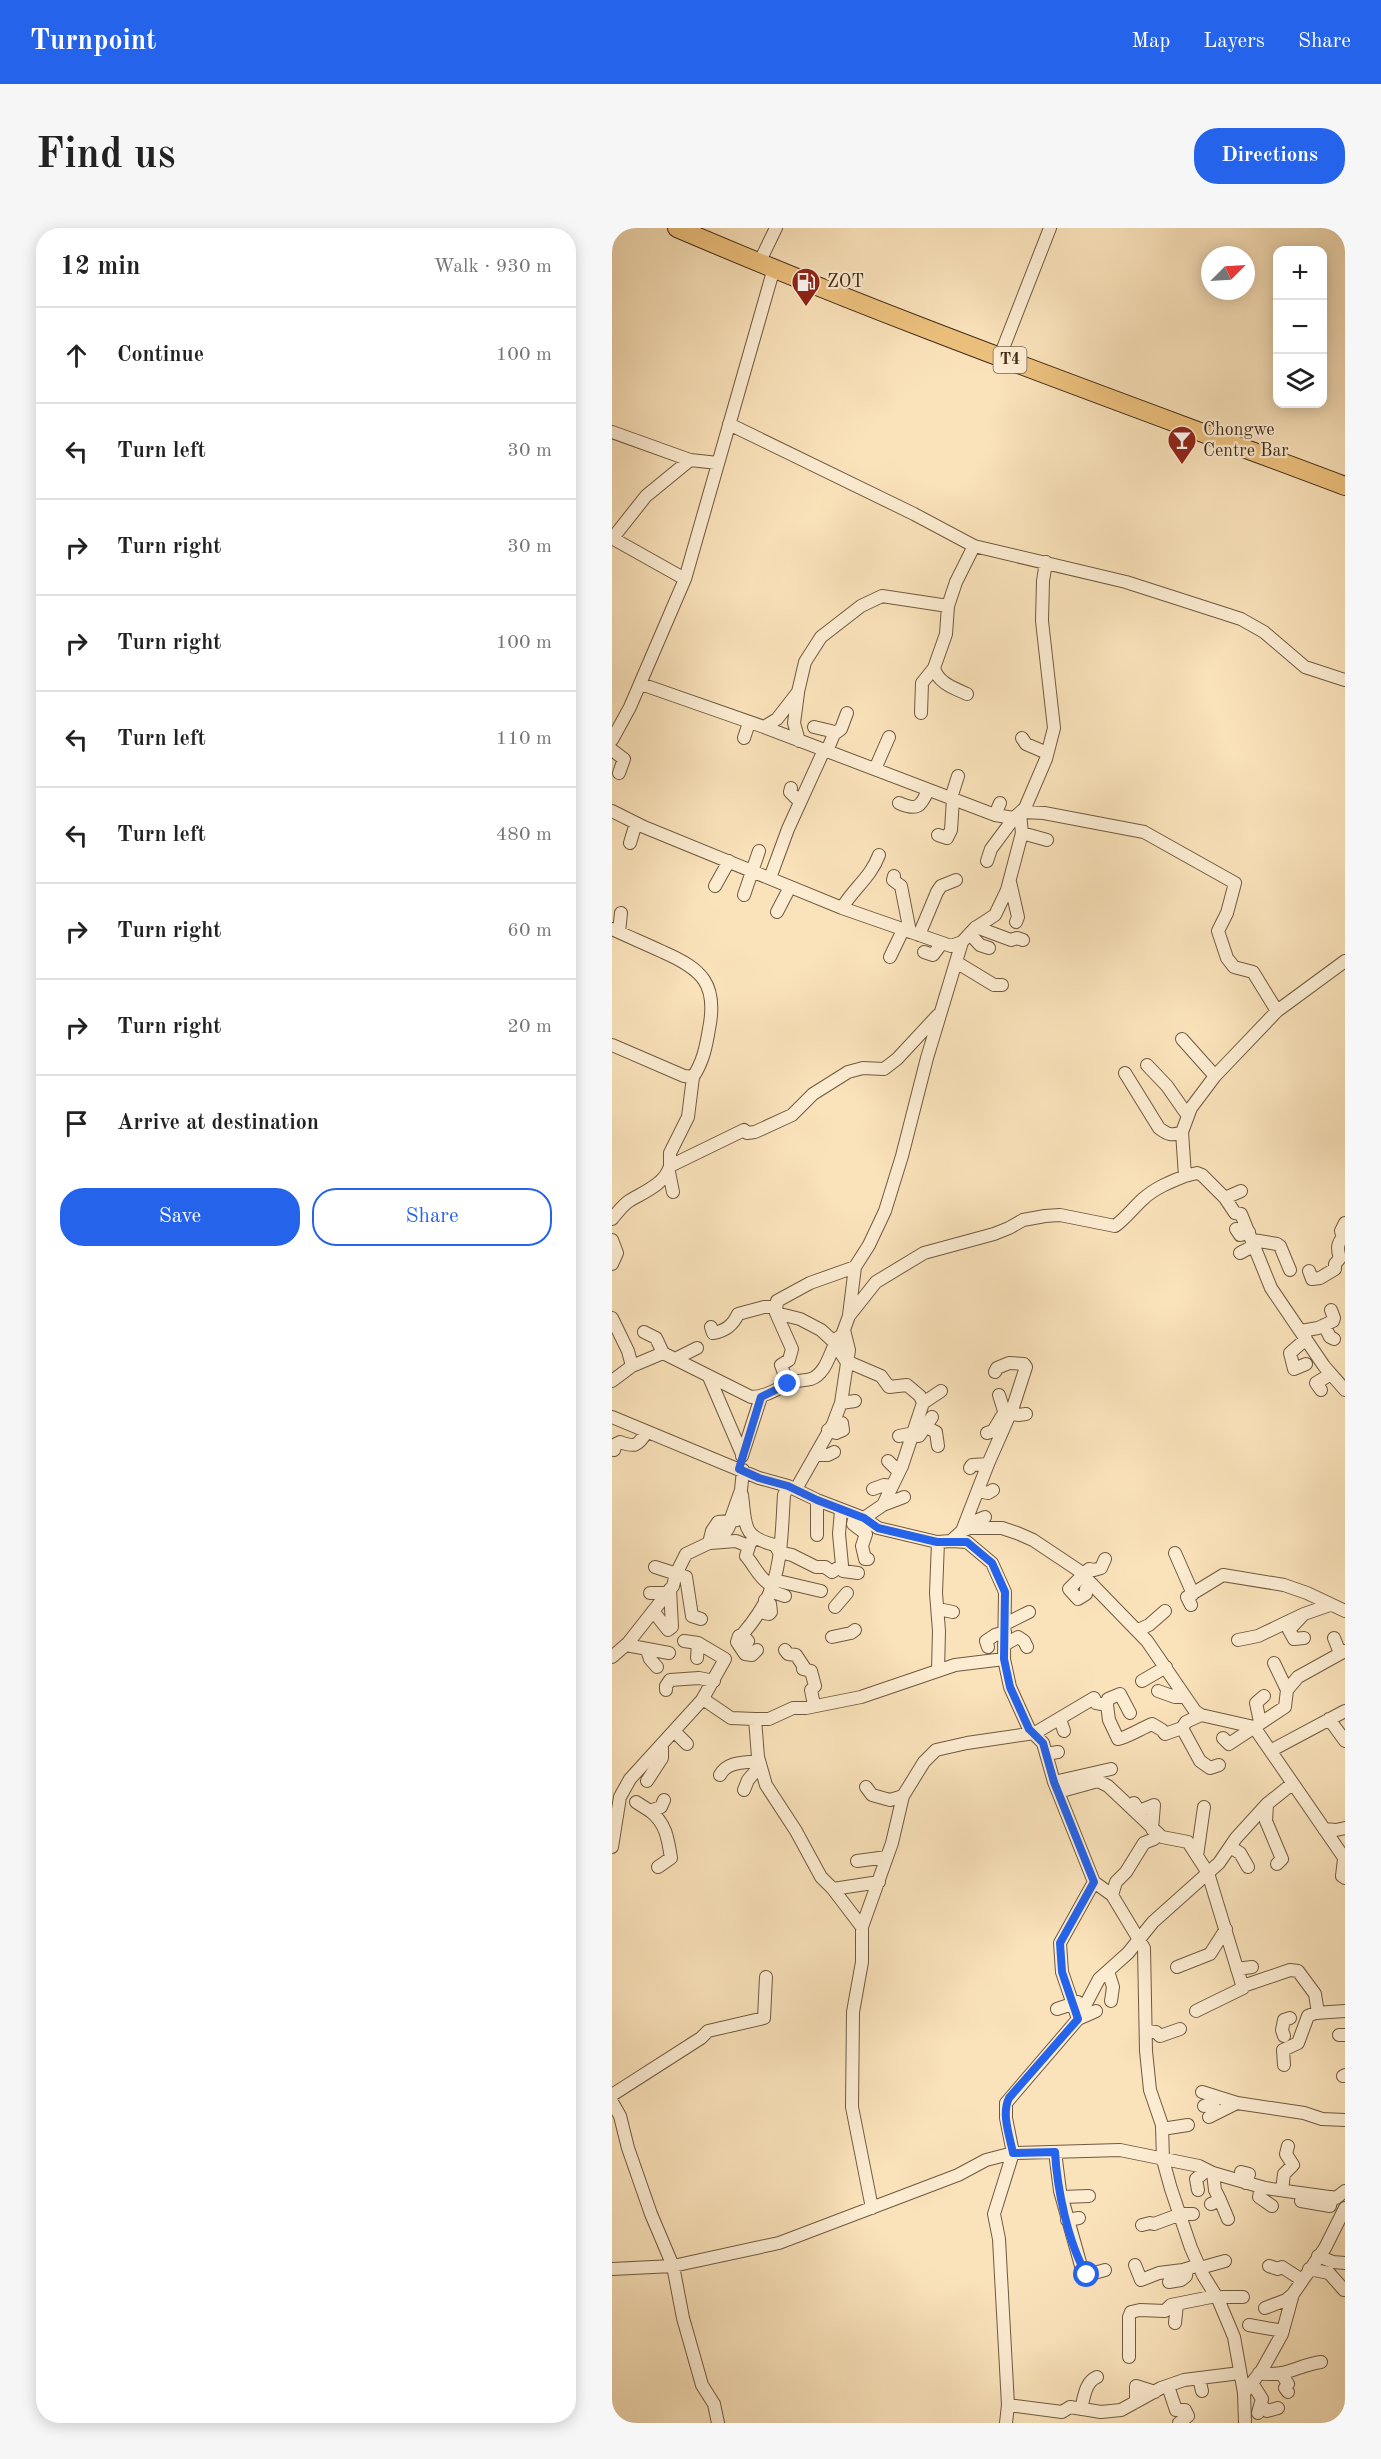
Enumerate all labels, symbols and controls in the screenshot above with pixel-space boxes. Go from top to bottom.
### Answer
text: Turnpoint [30,28,157,56]
text: Map [1131,31,1170,52]
text: Layers [1203,31,1265,52]
text: Share [1298,31,1351,52]
button: Directions [1194,128,1345,184]
text: Find us [36,135,175,177]
north arrow [1201,246,1255,300]
map controls [1273,246,1327,408]
button: + [1273,246,1327,300]
text: 12 min [60,254,140,280]
text: Walk · 930 m [433,257,552,277]
fuel station icon: ZOT [790,266,822,308]
place label: ZOT [827,273,864,291]
button: − [1273,300,1327,354]
icon: ahead [60,339,93,372]
text: Continue [117,344,204,366]
text: 100 m [496,345,552,365]
road number: T4 [994,347,1026,373]
button: layers [1273,354,1327,408]
place label: Chongwe Centre Bar [1203,421,1289,460]
bar icon: Chongwe Centre Bar [1166,424,1198,466]
icon: left [60,435,93,468]
text: Turn left [117,440,206,462]
text: 30 m [507,441,552,461]
icon: right [60,531,93,564]
text: Turn right [117,536,221,558]
text: 30 m [507,537,552,557]
icon: right [60,627,93,660]
text: Turn right [117,632,221,654]
text: 100 m [496,633,552,653]
icon: left [60,723,93,756]
text: Turn left [117,728,206,750]
text: 110 m [496,729,552,749]
icon: left [60,819,93,852]
text: Turn left [117,824,206,846]
text: 480 m [496,825,552,845]
icon: right [60,915,93,948]
text: Turn right [117,920,221,942]
text: 60 m [507,921,552,941]
icon: right [60,1011,93,1044]
text: Turn right [117,1016,221,1038]
text: 20 m [507,1017,552,1037]
icon: arrive [60,1107,93,1140]
text: Arrive at destination [117,1112,319,1134]
button: Save [60,1188,300,1246]
button: Share [312,1188,552,1246]
route end [774,1370,800,1396]
route start [1073,2261,1099,2287]

